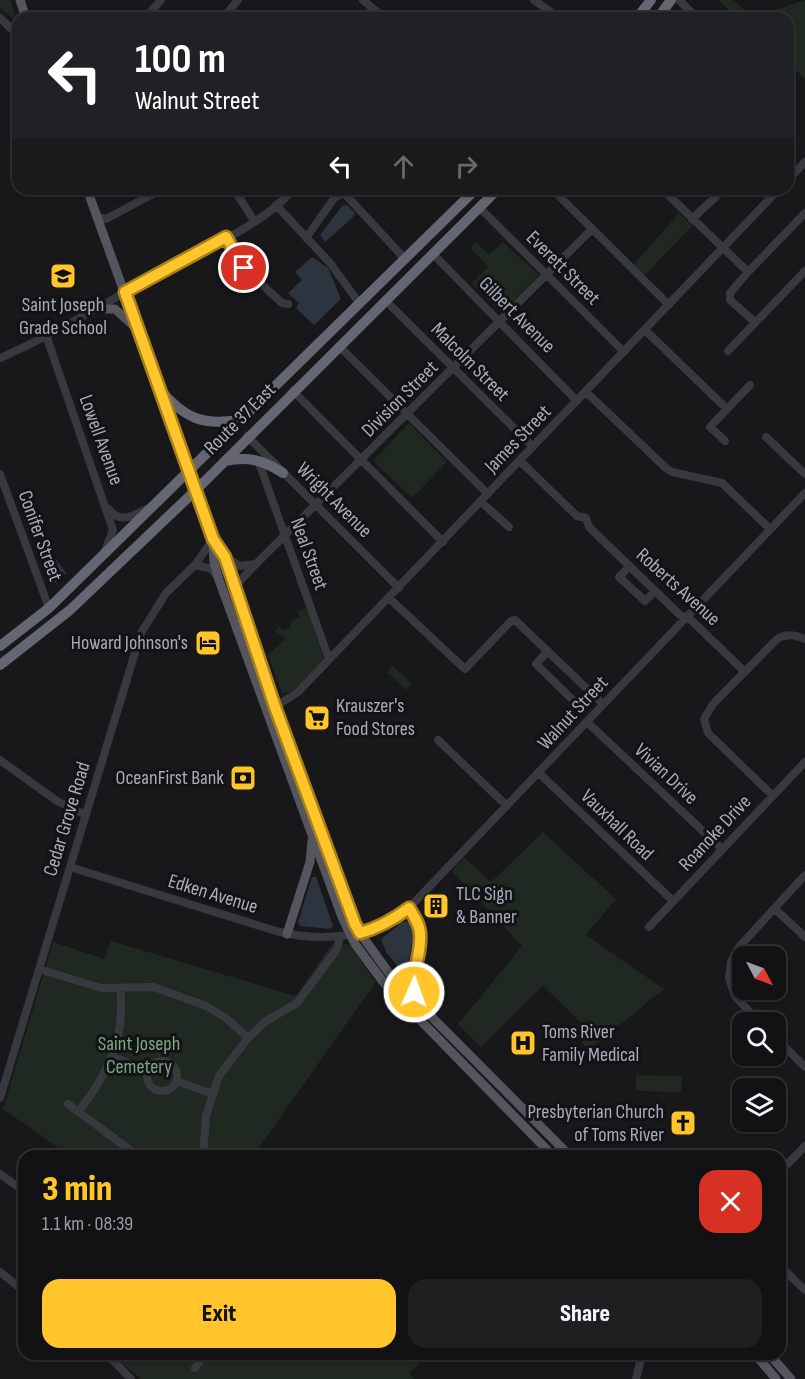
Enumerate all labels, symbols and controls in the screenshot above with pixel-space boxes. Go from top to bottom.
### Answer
text: 100 m [135,34,226,85]
icon: left [36,36,114,114]
text: Walnut Street [135,85,260,117]
icon: left [324,150,357,183]
icon: ahead [387,150,420,183]
icon: right [450,150,483,183]
street label: Everett Street [521,226,605,310]
pin [218,242,269,293]
icon: arrive [227,251,260,284]
school or university icon: Saint Joseph Grade School [48,261,78,291]
street label: Gilbert Avenue [474,272,560,358]
place label: Saint Joseph Grade School [19,293,107,340]
street label: Malcolm Street [426,318,514,406]
street label: Division Street [357,356,443,442]
street label: Route 37 East [199,378,281,460]
street label: Lowell Avenue [74,392,128,488]
street label: James Street [479,400,556,479]
street label: Wright Avenue [291,457,377,543]
street label: Conifer Street [13,487,67,585]
street label: Neal Street [285,515,333,593]
street label: Roberts Avenue [631,543,725,631]
hotel icon: Howard Johnson's [193,628,223,658]
place label: Howard Johnson's [71,631,188,655]
street label: Walnut Street [533,671,613,755]
place label: Krauszer's Food Stores [336,694,415,741]
supermarket icon: Krauszer's Food Stores [302,703,332,733]
street label: Vivian Drive [629,738,703,810]
street label: Cedar Grove Road [38,759,96,879]
bank icon: OceanFirst Bank [228,763,258,793]
place label: OceanFirst Bank [116,766,224,790]
street label: Vauxhall Road [576,784,658,866]
street label: Roanoke Drive [674,790,756,876]
street label: Edken Avenue [165,869,261,919]
place label: TLC Sign & Banner [456,882,517,929]
building icon: TLC Sign & Banner [421,891,451,921]
north arrow [732,946,786,1000]
map controls [732,946,786,1132]
position arrow [382,960,446,1024]
button: search [732,1012,786,1066]
place label: Toms River Family Medical [542,1020,639,1067]
hospital icon: Toms River Family Medical [508,1028,538,1058]
park label: Saint Joseph Cemetery [98,1032,180,1079]
button: layers [732,1078,786,1132]
place label: Presbyterian Church of Toms River [527,1100,664,1147]
church icon: Presbyterian Church of Toms River [668,1108,698,1138]
text: 3 min [42,1168,112,1211]
button: close [699,1170,762,1233]
text: 1.1 km · 08:39 [42,1212,133,1236]
button: Exit [42,1279,396,1348]
button: Share [408,1279,762,1348]

